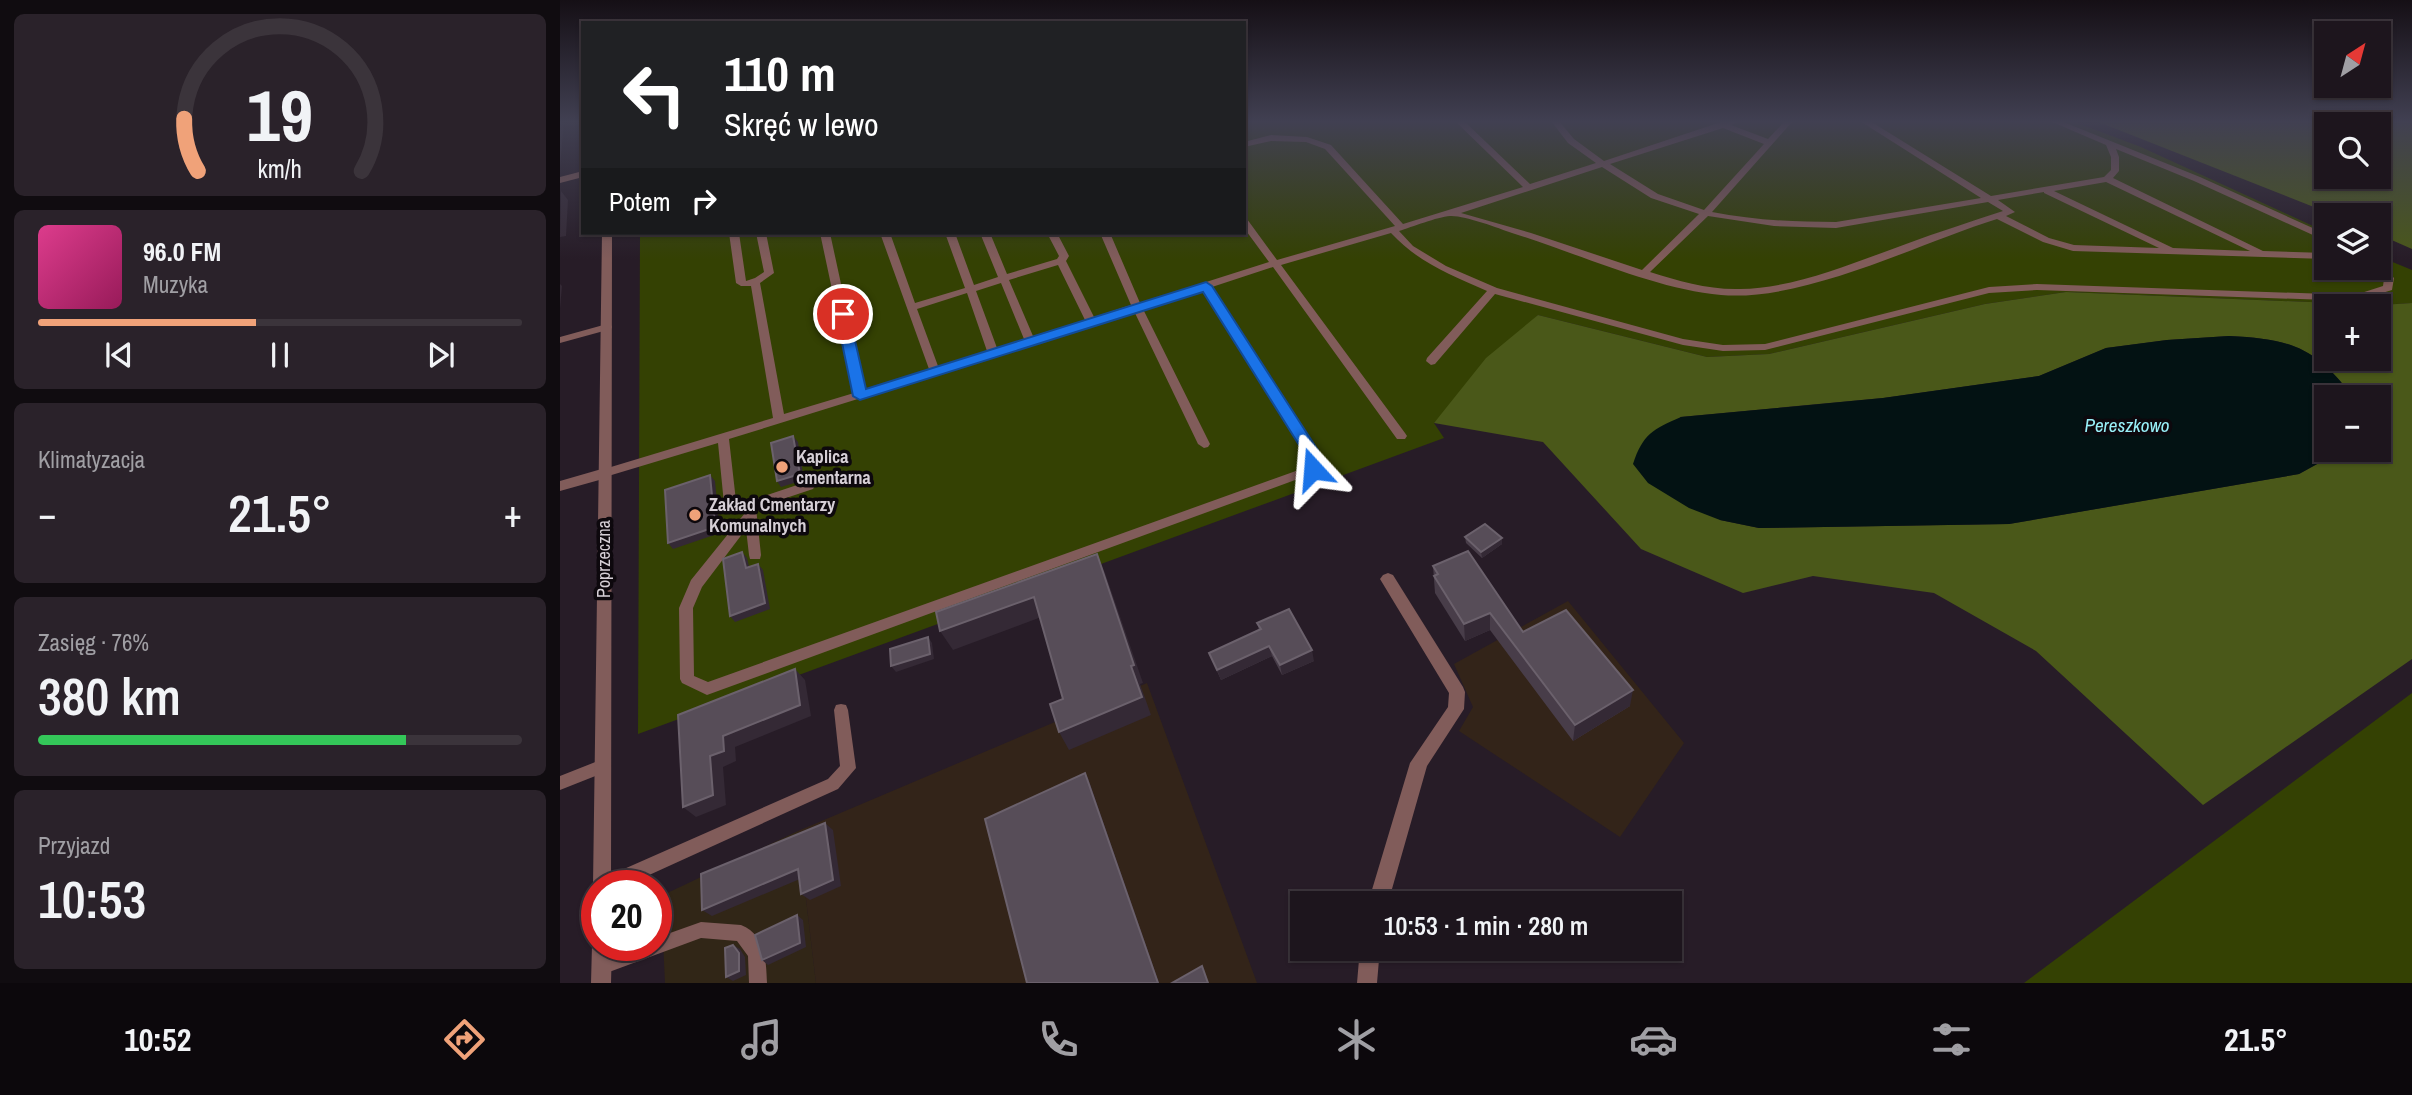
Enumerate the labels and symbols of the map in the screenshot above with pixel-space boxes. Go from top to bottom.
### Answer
north arrow [2314,21,2390,98]
pin [813,284,873,344]
water label: Pereszkowo [2085,412,2170,438]
position arrow [1276,432,1350,506]
place label: Kaplica cmentarna [796,444,871,490]
marker: Kaplica cmentarna [774,459,790,475]
place label: Zakład Cmentarzy Komunalnych [709,492,836,538]
marker: Zakład Cmentarzy Komunalnych [687,507,703,523]
street label: Poprzeczna [591,520,616,598]
speed limit sign: 20 [581,870,672,961]

